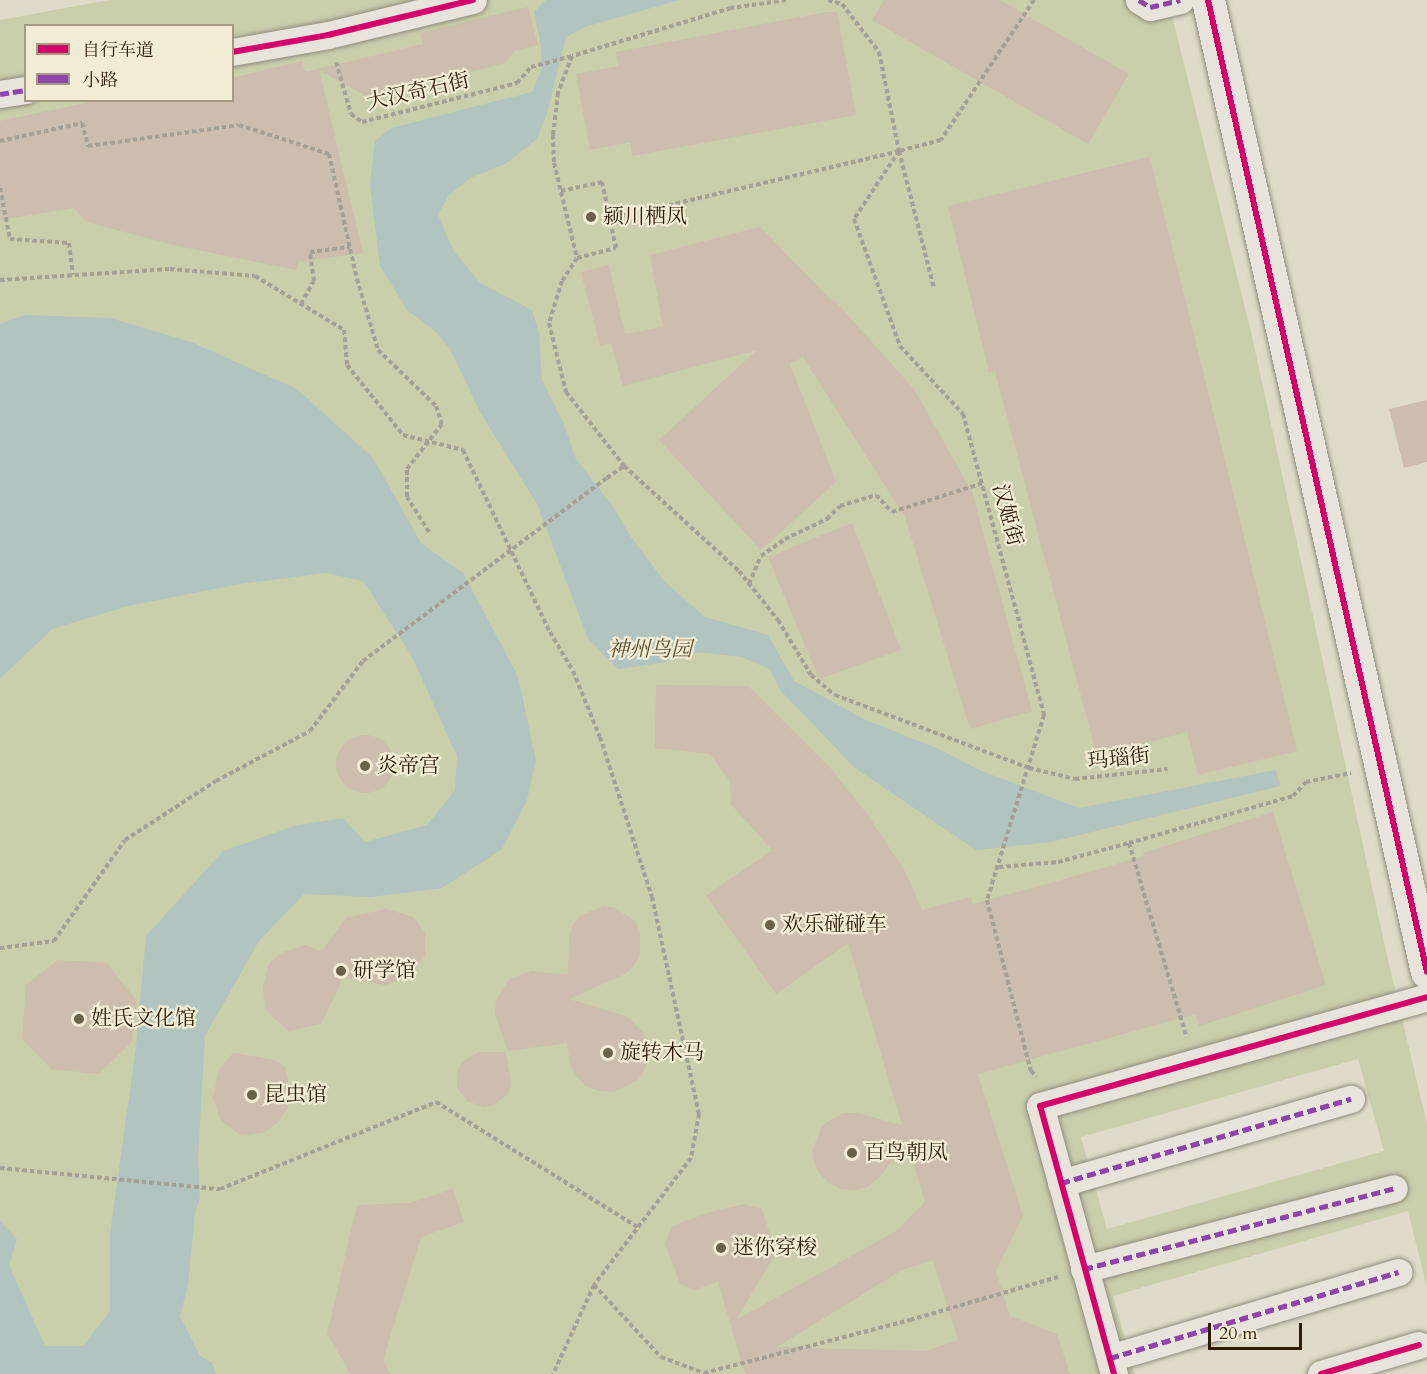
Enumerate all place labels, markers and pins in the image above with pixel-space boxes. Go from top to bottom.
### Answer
place label: 颍川栖凤 [603,204,687,230]
marker: 颍川栖凤 [584,210,598,224]
place label: 炎帝宫 [377,753,440,779]
marker: 炎帝宫 [358,759,372,773]
place label: 欢乐碰碰车 [782,912,887,938]
marker: 欢乐碰碰车 [763,918,777,932]
place label: 研学馆 [353,958,416,984]
marker: 研学馆 [334,964,348,978]
place label: 姓氏文化馆 [91,1006,196,1032]
marker: 姓氏文化馆 [72,1012,86,1026]
place label: 旋转木马 [620,1040,704,1066]
marker: 旋转木马 [601,1046,615,1060]
place label: 昆虫馆 [264,1082,327,1108]
marker: 昆虫馆 [245,1088,259,1102]
place label: 百鸟朝凤 [864,1140,948,1166]
marker: 百鸟朝凤 [845,1146,859,1160]
place label: 迷你穿梭 [733,1235,817,1261]
marker: 迷你穿梭 [714,1241,728,1255]

